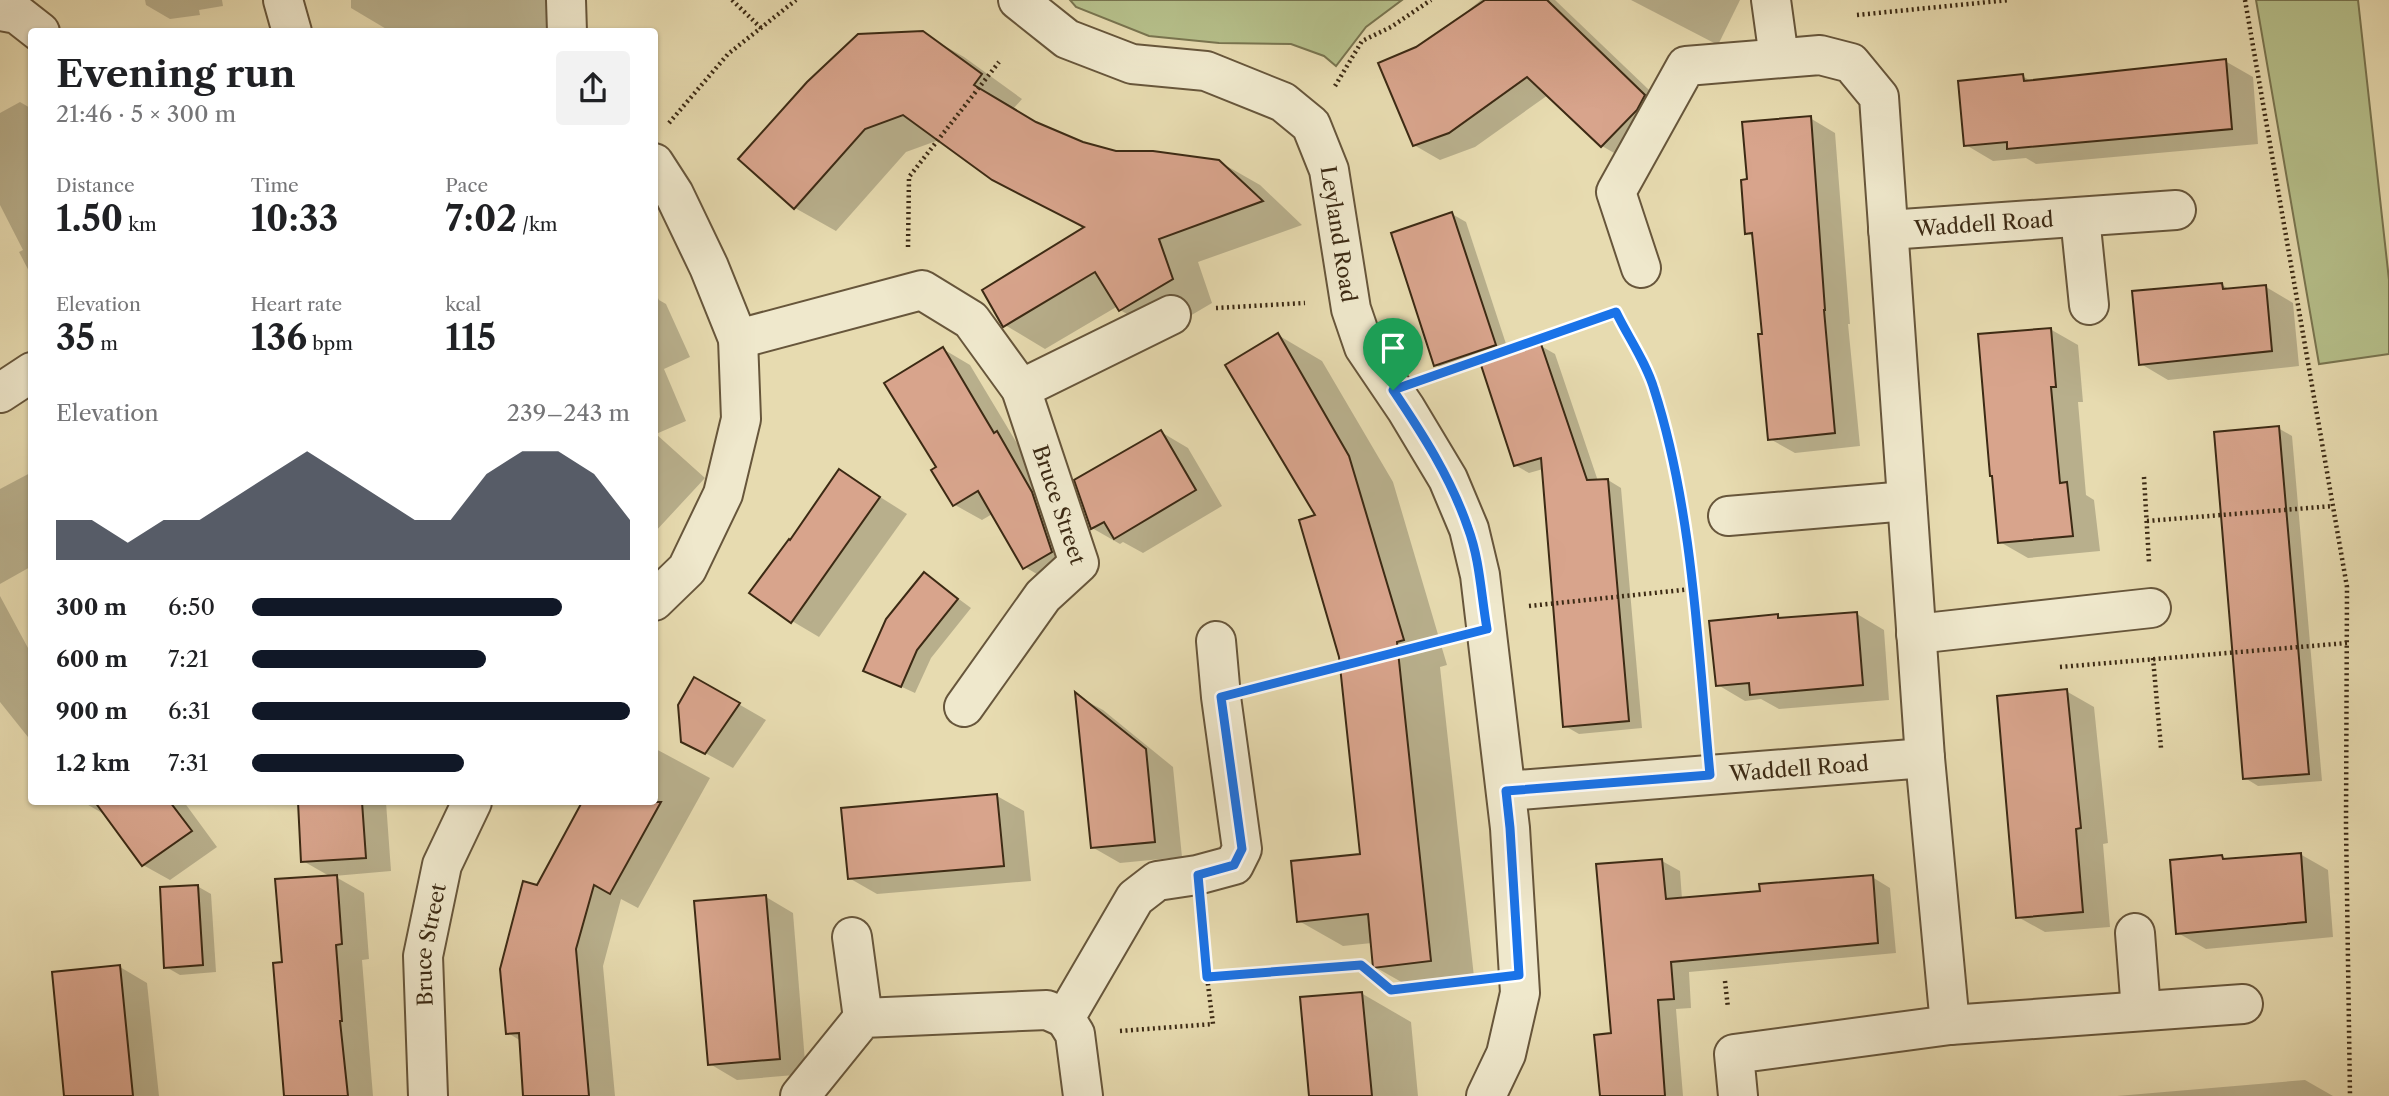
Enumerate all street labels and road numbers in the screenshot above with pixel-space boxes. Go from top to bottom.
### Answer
street label: Leyland Road [1316,164,1362,304]
street label: Waddell Road [1912,206,2054,241]
street label: Bruce Street [1028,442,1091,568]
street label: Waddell Road [1728,750,1870,786]
street label: Bruce Street [410,880,450,1007]

